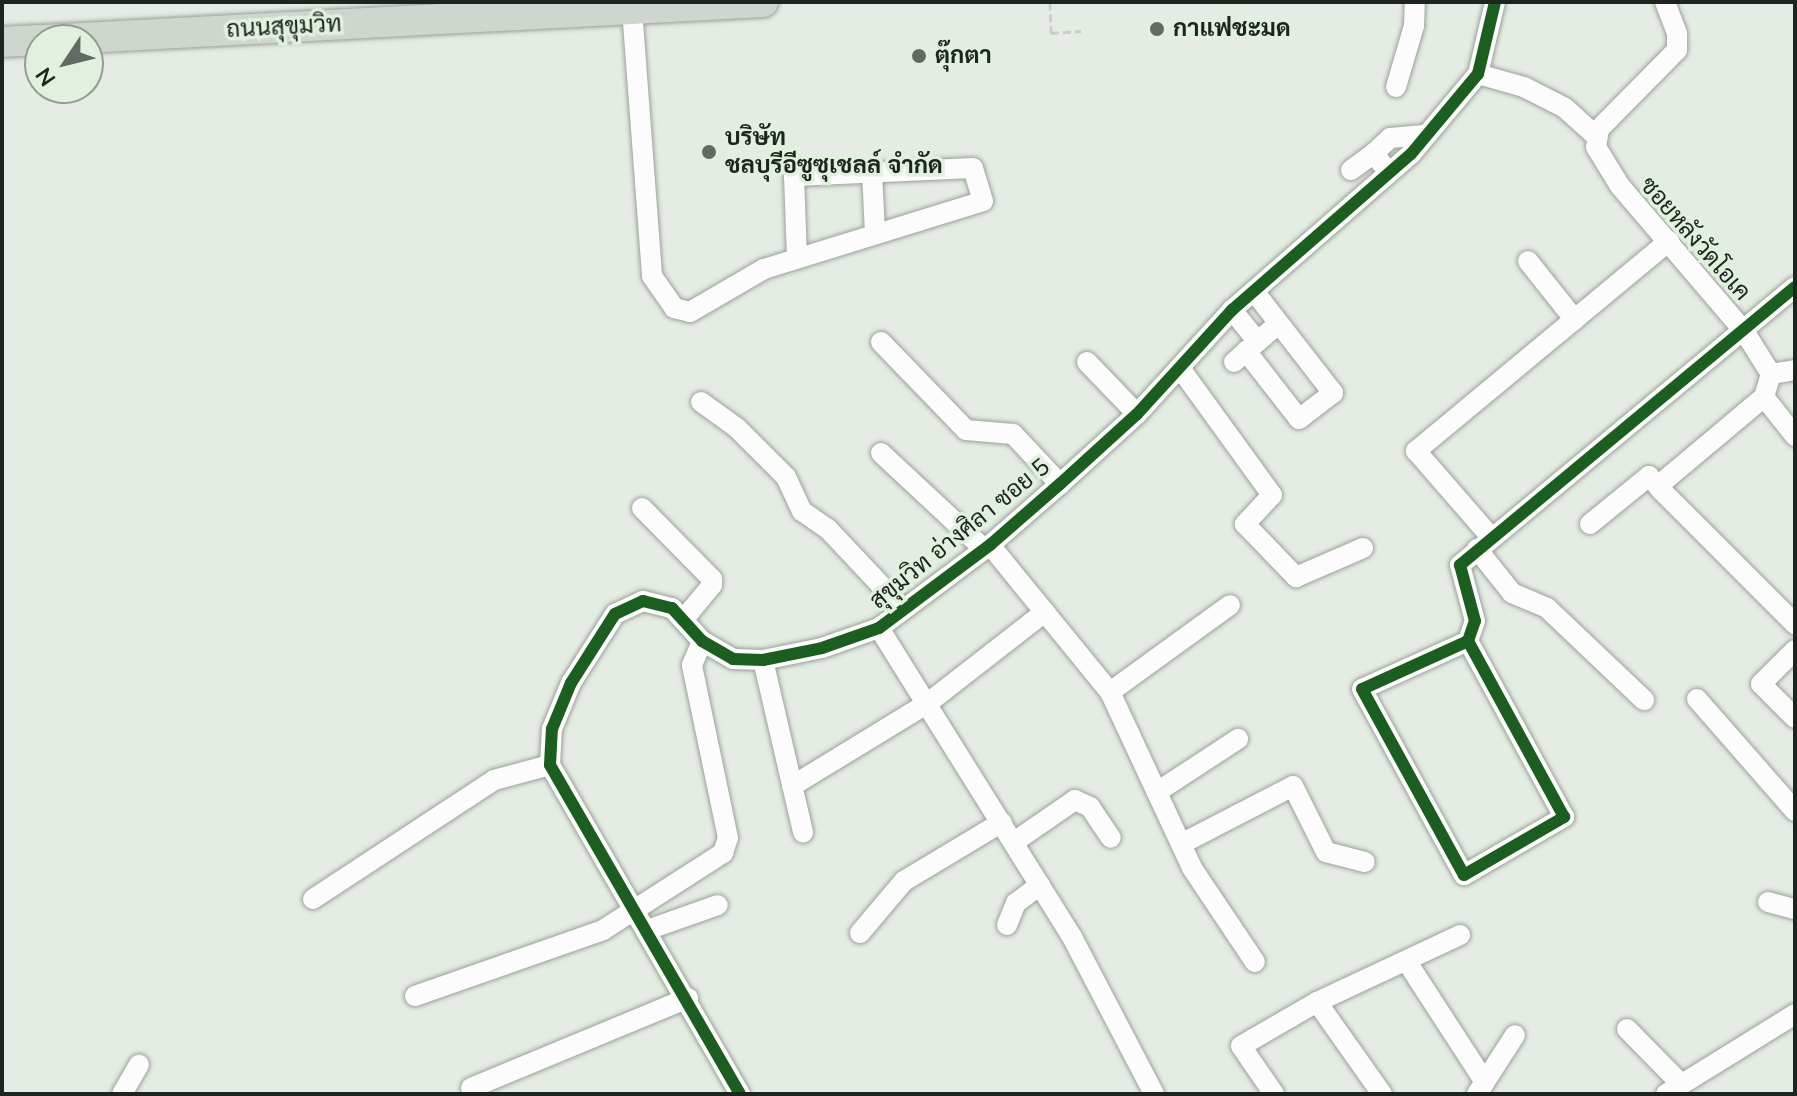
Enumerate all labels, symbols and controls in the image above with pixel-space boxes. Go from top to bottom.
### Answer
street label: ถนนสุขุมวิท [226,10,342,44]
place label: กาแฟชะมด [1173,15,1291,43]
marker: กาแฟชะมด [1148,20,1166,38]
north arrow [24,24,104,104]
place label: ตุ๊กตา [935,42,992,70]
marker: ตุ๊กตา [910,47,928,65]
text: N [29,61,63,92]
place label: บริษัท ชลบุรีอีซูซุเชลล์ จำกัด [725,124,943,180]
marker: บริษัท ชลบุรีอีซูซุเชลล์ จำกัด [700,143,718,161]
street label: ซอยหลังวัดโอเค [1634,171,1756,307]
street label: สุขุมวิท อ่างศิลา ซอย 5 [864,453,1056,615]

